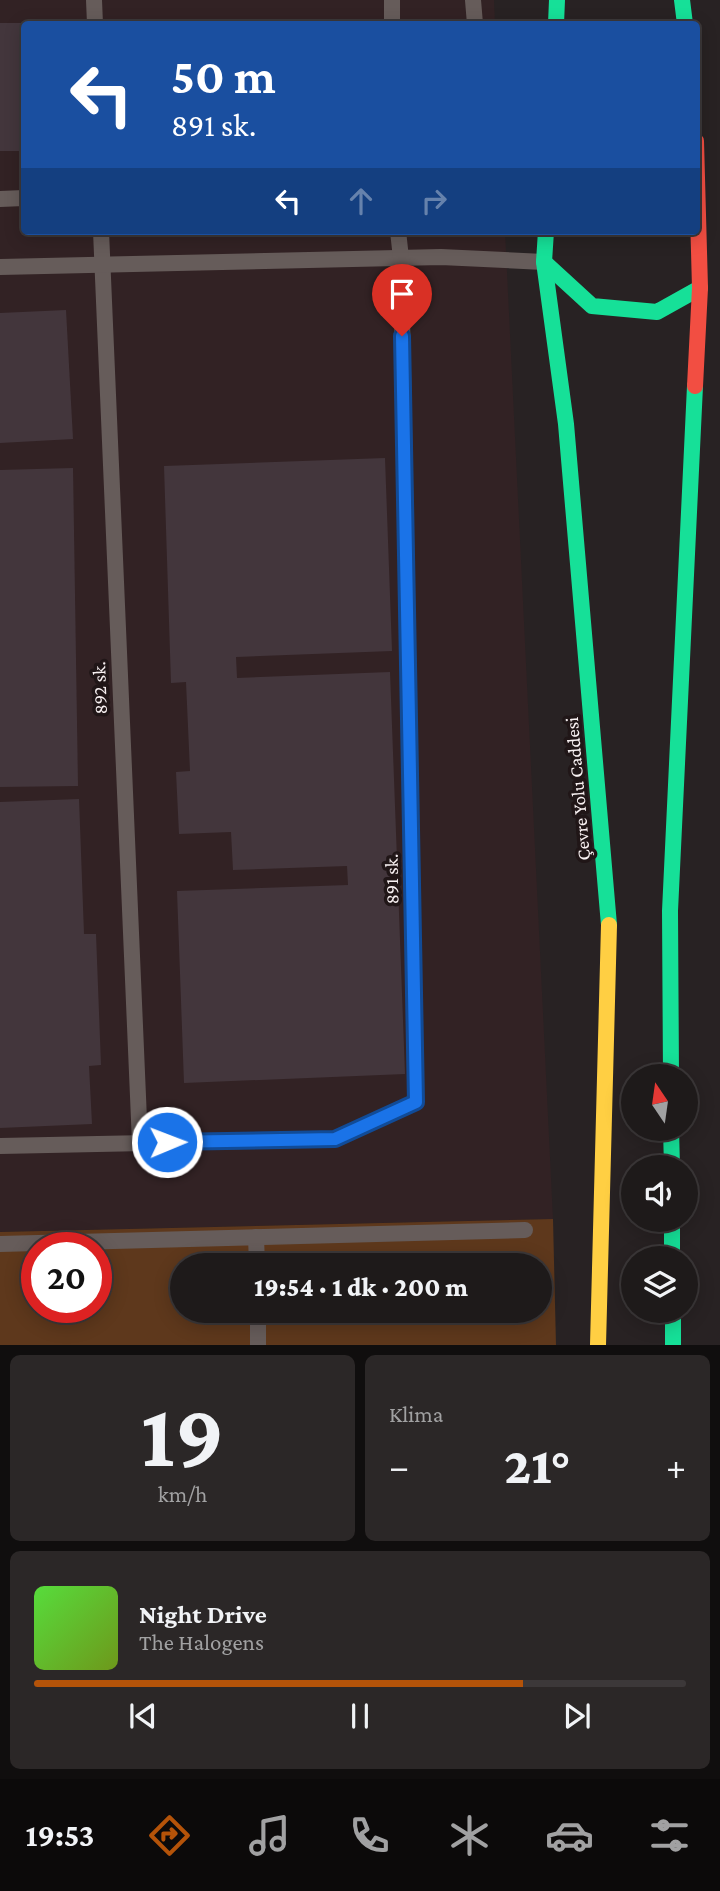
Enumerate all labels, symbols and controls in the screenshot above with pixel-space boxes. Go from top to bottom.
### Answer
icon: left [56,49,147,140]
text: 50 m [171,49,276,104]
text: 891 sk. [171,107,256,143]
icon: left [269,182,307,220]
icon: ahead [342,182,380,220]
icon: right [415,182,453,220]
pin [372,264,432,336]
icon: arrive [383,275,421,313]
street label: 892 sk. [88,661,111,715]
street label: Çevre Yolu Caddesi [561,716,594,862]
street label: 891 sk. [381,853,402,904]
north arrow [621,1064,698,1141]
map controls [621,1064,698,1323]
position arrow [130,1105,204,1179]
button: sound [621,1155,698,1232]
speed limit sign: 20 [21,1232,112,1323]
button: layers [621,1246,698,1323]
text: 19:54 · 1 dk · 200 m [254,1273,468,1302]
text: 19 [141,1384,224,1486]
text: Klima [389,1401,443,1427]
text: 21° [504,1436,571,1494]
text: − [389,1445,409,1487]
text: + [666,1445,686,1487]
text: km/h [158,1481,207,1507]
text: Night Drive [139,1600,267,1629]
text: The Halogens [139,1629,264,1655]
icon: previous [124,1697,162,1735]
icon: pause [341,1697,379,1735]
icon: next [558,1697,596,1735]
icon: directions [145,1811,194,1860]
icon: music [245,1811,294,1860]
icon: phone [345,1811,394,1860]
icon: climate [445,1811,494,1860]
icon: car [545,1811,594,1860]
icon: filters [645,1811,694,1860]
text: 19:53 [26,1817,94,1853]

